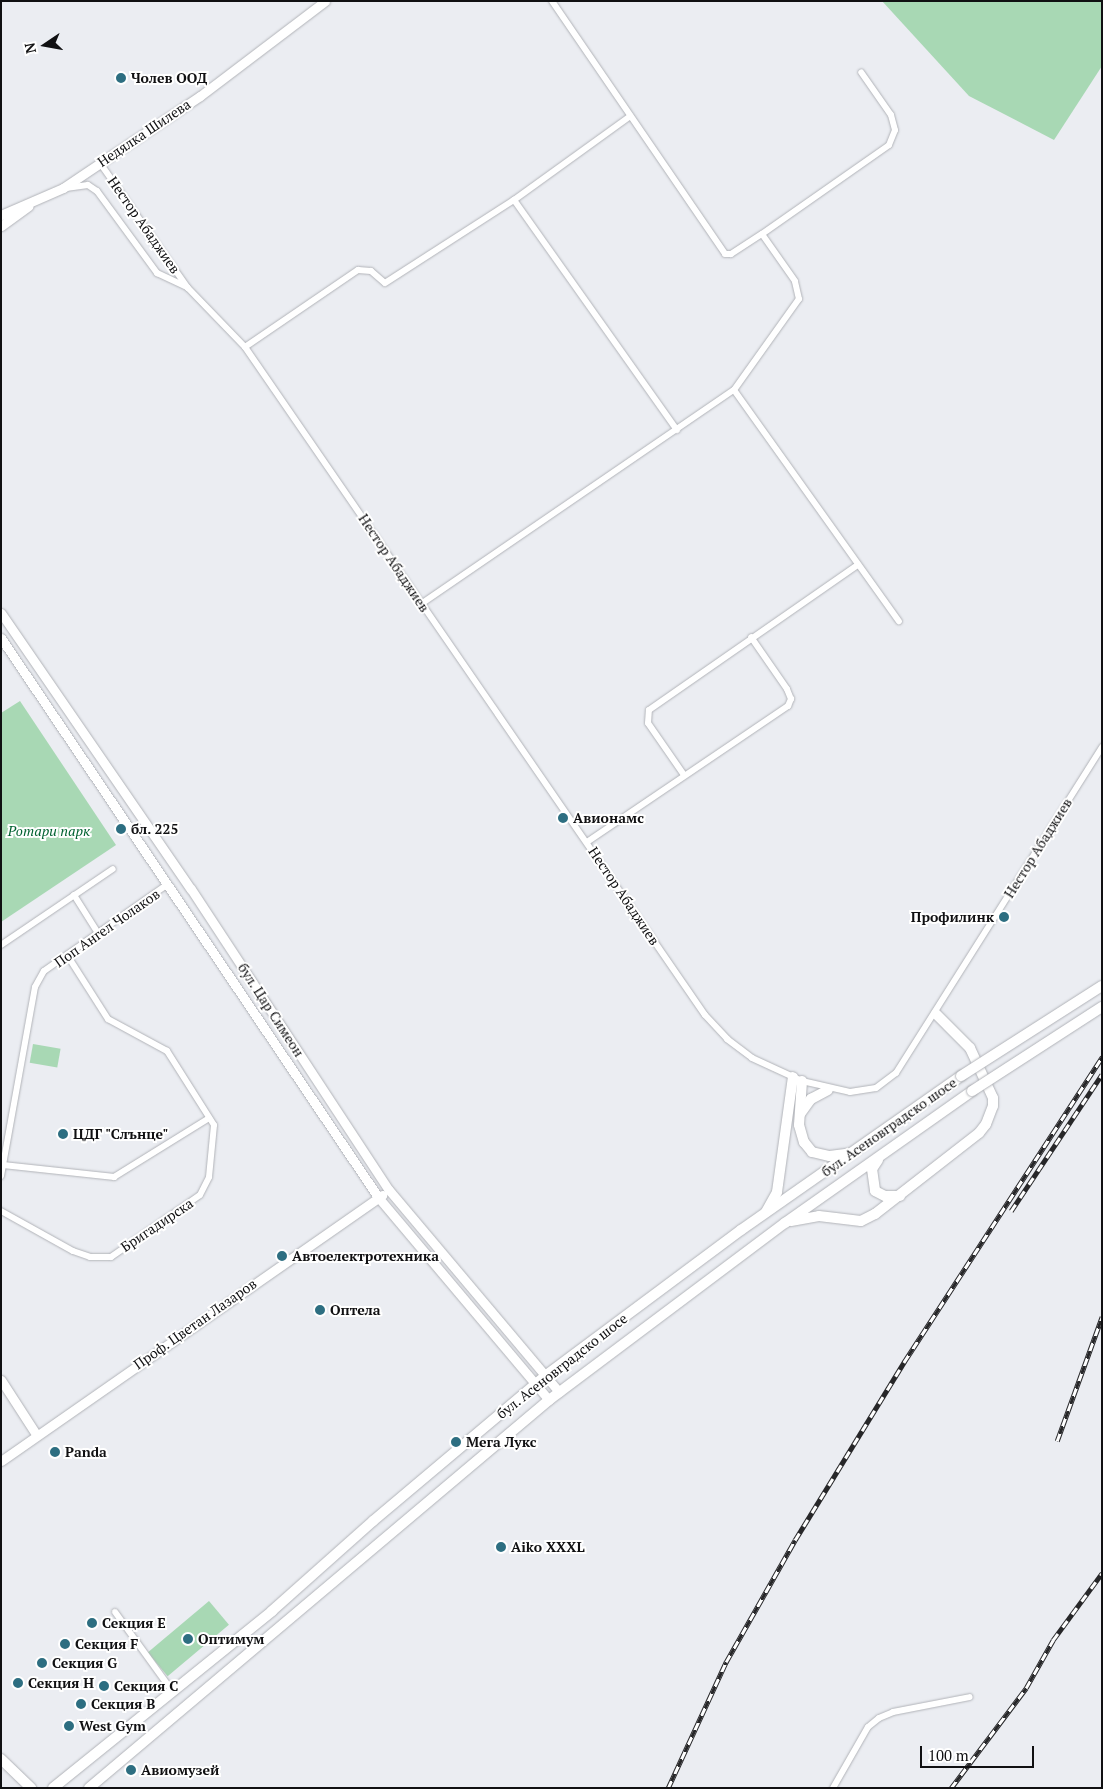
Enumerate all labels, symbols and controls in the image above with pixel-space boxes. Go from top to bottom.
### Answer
north arrow [20,20,70,70]
text: N [19,41,40,55]
place label: Чолев ООД [131,70,207,86]
marker: Чолев ООД [115,72,127,84]
street label: Недялка Шилева [94,96,194,170]
street label: Нестор Абаджиев [104,173,184,277]
street label: Нестор Абаджиев [355,511,433,615]
street label: Нестор Абаджиев [1000,795,1076,901]
place label: Авионамс [573,810,644,826]
marker: Авионамс [557,812,569,824]
place label: бл. 225 [131,821,179,837]
park label: Ротари парк [8,823,90,839]
marker: бл. 225 [115,823,127,835]
street label: Нестор Абаджиев [585,844,663,948]
street label: Поп Ангел Чолаков [51,885,163,971]
place label: Профилинк [911,909,994,925]
marker: Профилинк [998,911,1010,923]
street label: бул. Цар Симеон [234,960,308,1060]
street label: бул. Асеновградско шосе [818,1074,960,1180]
place label: ЦДГ "Слънце" [73,1126,169,1142]
marker: ЦДГ "Слънце" [57,1128,69,1140]
street label: Бригадирска [118,1195,196,1255]
place label: Автоелектротехника [292,1248,439,1264]
marker: Автоелектротехника [276,1250,288,1262]
street label: Проф. Цветан Лазаров [130,1275,260,1373]
place label: Оптела [330,1302,381,1318]
marker: Оптела [314,1304,326,1316]
street label: бул. Асеновградско шосе [493,1310,631,1422]
place label: Мега Лукс [466,1434,537,1450]
marker: Мега Лукс [450,1436,462,1448]
place label: Panda [65,1444,107,1460]
marker: Panda [49,1446,61,1458]
place label: Aiko XXXL [511,1539,585,1555]
marker: Aiko XXXL [495,1541,507,1553]
place label: Секция E [102,1615,166,1631]
marker: Секция E [86,1617,98,1629]
place label: Оптимум [198,1631,265,1647]
marker: Оптимум [182,1633,194,1645]
place label: Секция F [75,1636,138,1652]
marker: Секция F [59,1638,71,1650]
place label: Секция G [52,1655,117,1671]
marker: Секция G [36,1657,48,1669]
place label: Секция H [28,1675,94,1691]
marker: Секция H [12,1677,24,1689]
place label: Секция C [114,1678,178,1694]
marker: Секция C [98,1680,110,1692]
place label: Секция B [91,1696,155,1712]
marker: Секция B [75,1698,87,1710]
place label: West Gym [79,1718,146,1734]
marker: West Gym [63,1720,75,1732]
scale bar [923,1736,1037,1768]
text: 100 m [928,1745,969,1765]
place label: Авиомузей [141,1762,219,1778]
marker: Авиомузей [125,1764,137,1776]

